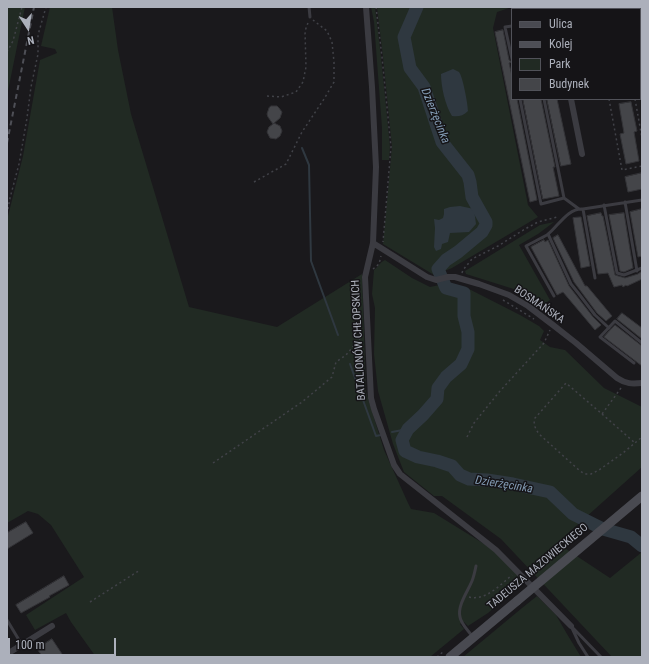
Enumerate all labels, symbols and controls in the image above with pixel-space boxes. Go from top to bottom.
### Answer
north arrow [8,8,48,48]
legend [511,8,641,100]
text: Ulica [549,17,573,31]
text: N [26,33,35,47]
text: Kolej [549,37,572,51]
text: Park [549,57,570,71]
text: Budynek [549,77,589,91]
water label: Dzierżęcinka [417,86,453,146]
street label: BATALIONÓW CHŁOPSKICH [349,279,369,401]
street label: BOSMAŃSKA [511,283,567,327]
water label: Dzierżęcinka [474,473,534,497]
street label: TADEUSZA MAZOWIECKIEGO [485,521,591,613]
scale bar [10,630,118,656]
text: 100 m [15,638,45,652]

